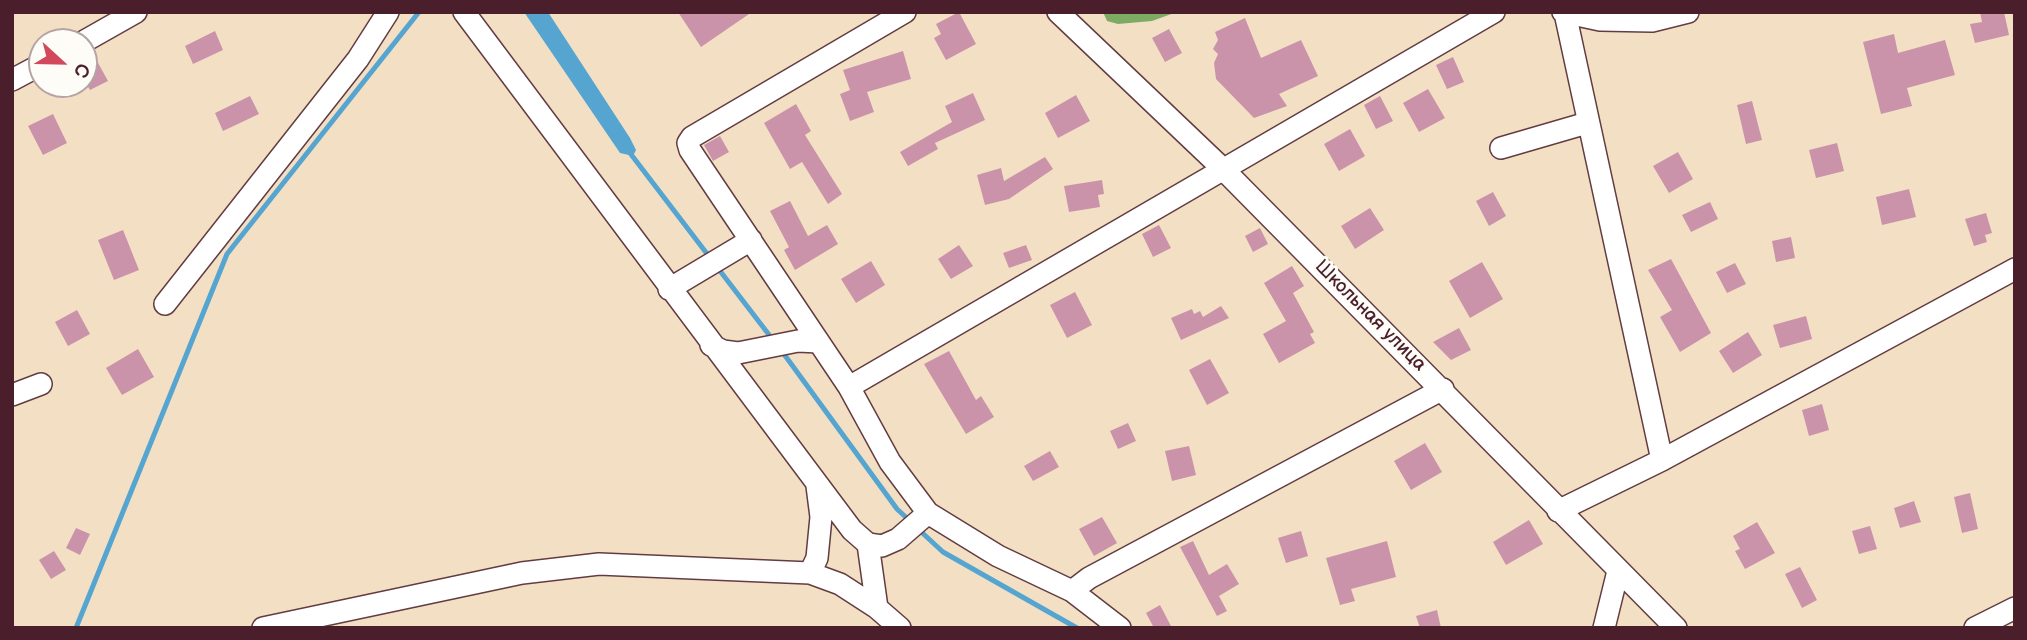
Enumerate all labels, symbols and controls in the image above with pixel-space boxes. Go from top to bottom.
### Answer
north arrow [28,28,98,98]
text: С [68,60,94,81]
street label: Школьная улица [1309,255,1431,377]

